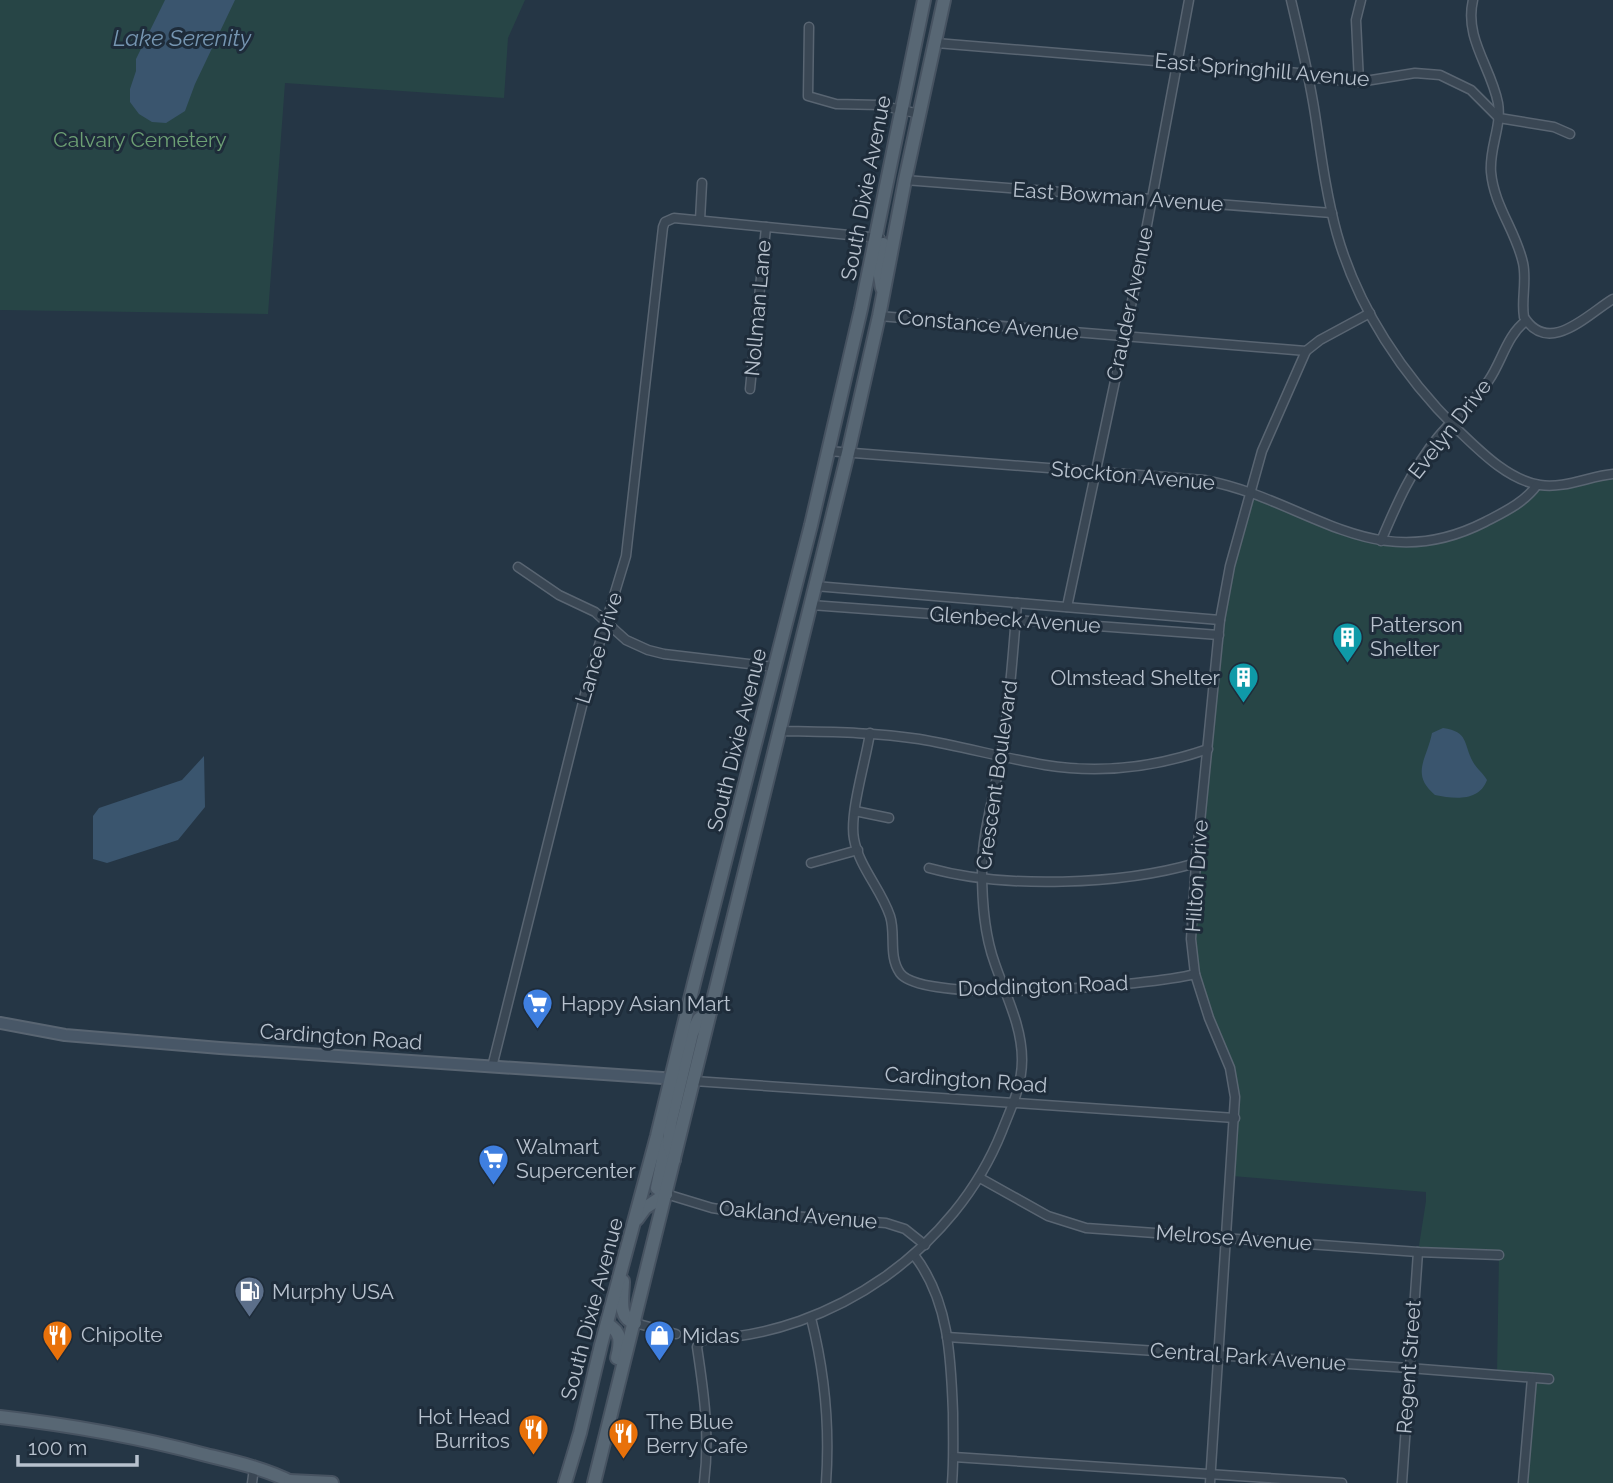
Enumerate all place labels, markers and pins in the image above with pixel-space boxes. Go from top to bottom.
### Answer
place label: Patterson Shelter [1370,612,1463,661]
building icon: Patterson Shelter [1330,620,1364,664]
building icon: Olmstead Shelter [1226,661,1260,705]
place label: Olmstead Shelter [1050,665,1221,690]
supermarket icon: Happy Asian Mart [521,987,555,1031]
place label: Happy Asian Mart [561,991,731,1016]
place label: Walmart Supercenter [516,1134,637,1183]
supermarket icon: Walmart Supercenter [476,1142,510,1186]
fuel station icon: Murphy USA [232,1275,266,1319]
place label: Murphy USA [272,1279,394,1304]
restaurant icon: Chipolte [41,1318,75,1362]
shop icon: Midas [642,1319,676,1363]
place label: Chipolte [81,1322,163,1347]
place label: Midas [682,1323,740,1348]
place label: Hot Head Burritos [418,1404,510,1453]
place label: The Blue Berry Cafe [646,1409,748,1458]
restaurant icon: Hot Head Burritos [516,1412,550,1456]
restaurant icon: The Blue Berry Cafe [606,1417,640,1461]

